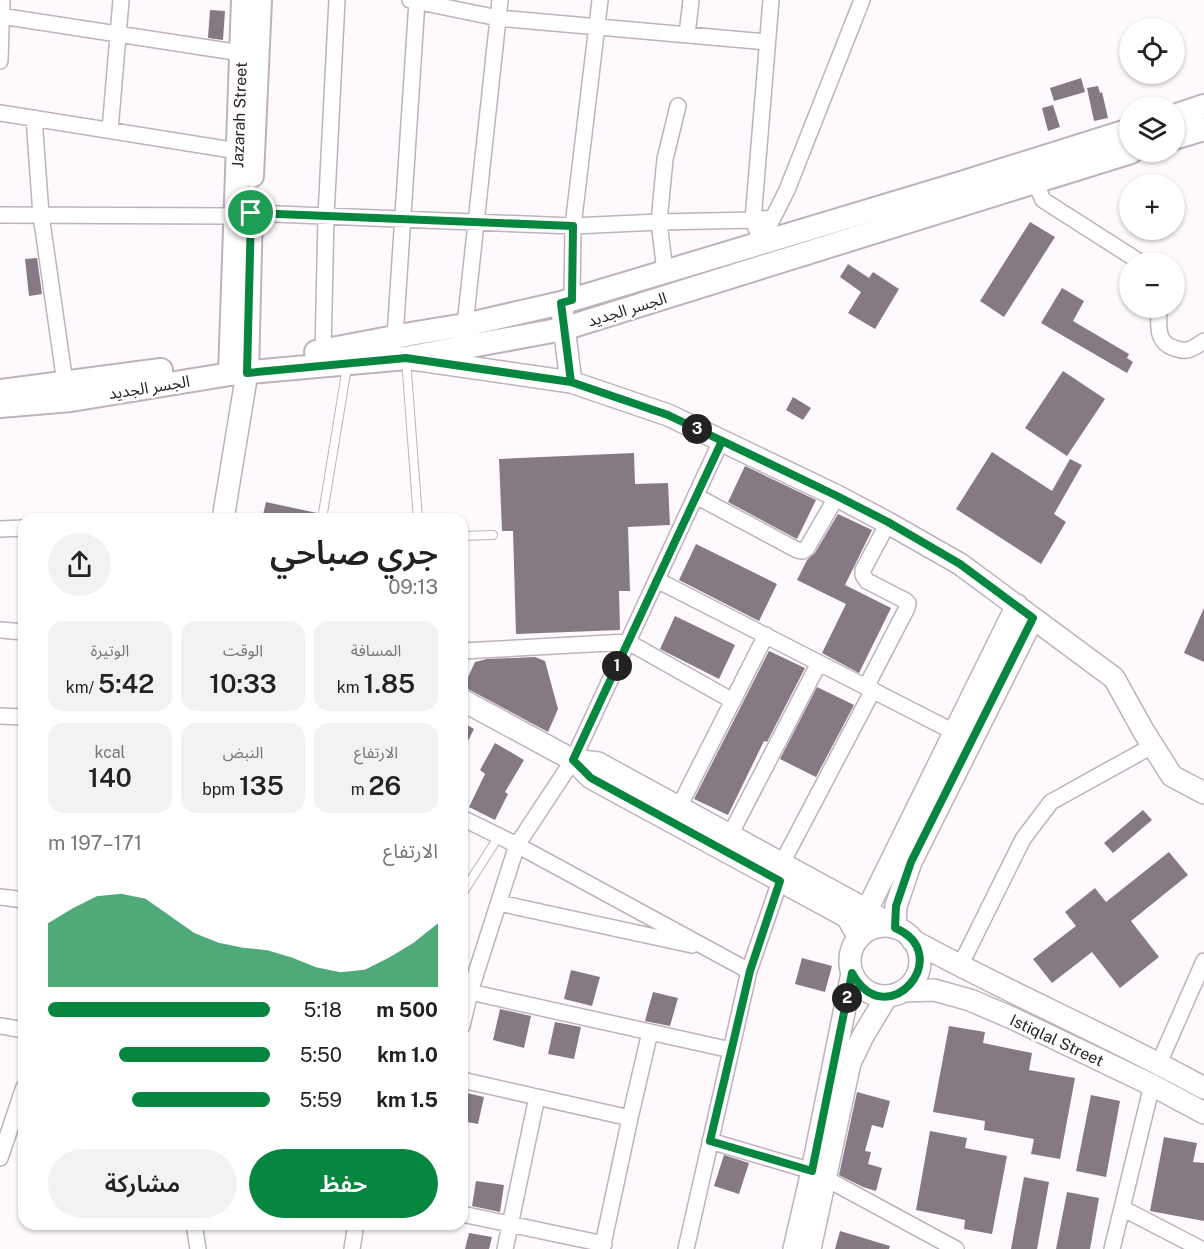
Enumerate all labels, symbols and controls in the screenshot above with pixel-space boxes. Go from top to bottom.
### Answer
map controls [1119,18,1185,318]
button: locate [1119,18,1185,84]
street label: Jazarah Street [228,62,251,168]
button: layers [1119,96,1185,162]
button: + [1119,174,1185,240]
pin [225,187,276,238]
icon: arrive [234,196,267,229]
button: − [1119,252,1185,318]
street label: الجسر الجديد [585,288,669,331]
street label: الجسر الجديد [107,372,191,403]
pin: 3 [682,414,712,444]
text: 3 [692,419,702,438]
button: share [48,533,111,596]
text: جري صباحي [270,533,438,571]
text: 09:13 [388,575,438,599]
text: الوتيرة [91,641,129,660]
text: الوقت [223,641,263,660]
text: المسافة [351,641,401,660]
pin: 1 [602,651,632,681]
text: 1 [614,656,620,675]
text: 5:42 [98,668,154,699]
text: 10:33 [209,668,277,699]
text: 1.85 [364,668,415,699]
text: /km [66,678,98,697]
text: km [337,678,364,697]
text: kcal [95,743,125,762]
text: النبض [223,743,263,762]
text: الارتفاع [354,743,398,762]
text: 140 [88,762,132,793]
text: 135 [239,770,284,801]
text: 26 [368,770,401,801]
text: bpm [202,780,239,799]
text: m [351,780,368,799]
text: 171–197 m [48,831,142,855]
text: الارتفاع [383,839,438,863]
pin: 2 [832,983,862,1013]
text: 2 [842,988,852,1007]
text: 5:18 [304,998,342,1022]
text: 500 m [376,998,438,1022]
street label: Istiqlal Street [1007,1010,1107,1070]
text: 5:50 [300,1043,342,1067]
text: 1.0 km [377,1043,438,1067]
text: 5:59 [299,1088,342,1112]
text: 1.5 km [377,1088,438,1112]
button: مشاركة [48,1149,237,1218]
button: حفظ [249,1149,438,1218]

